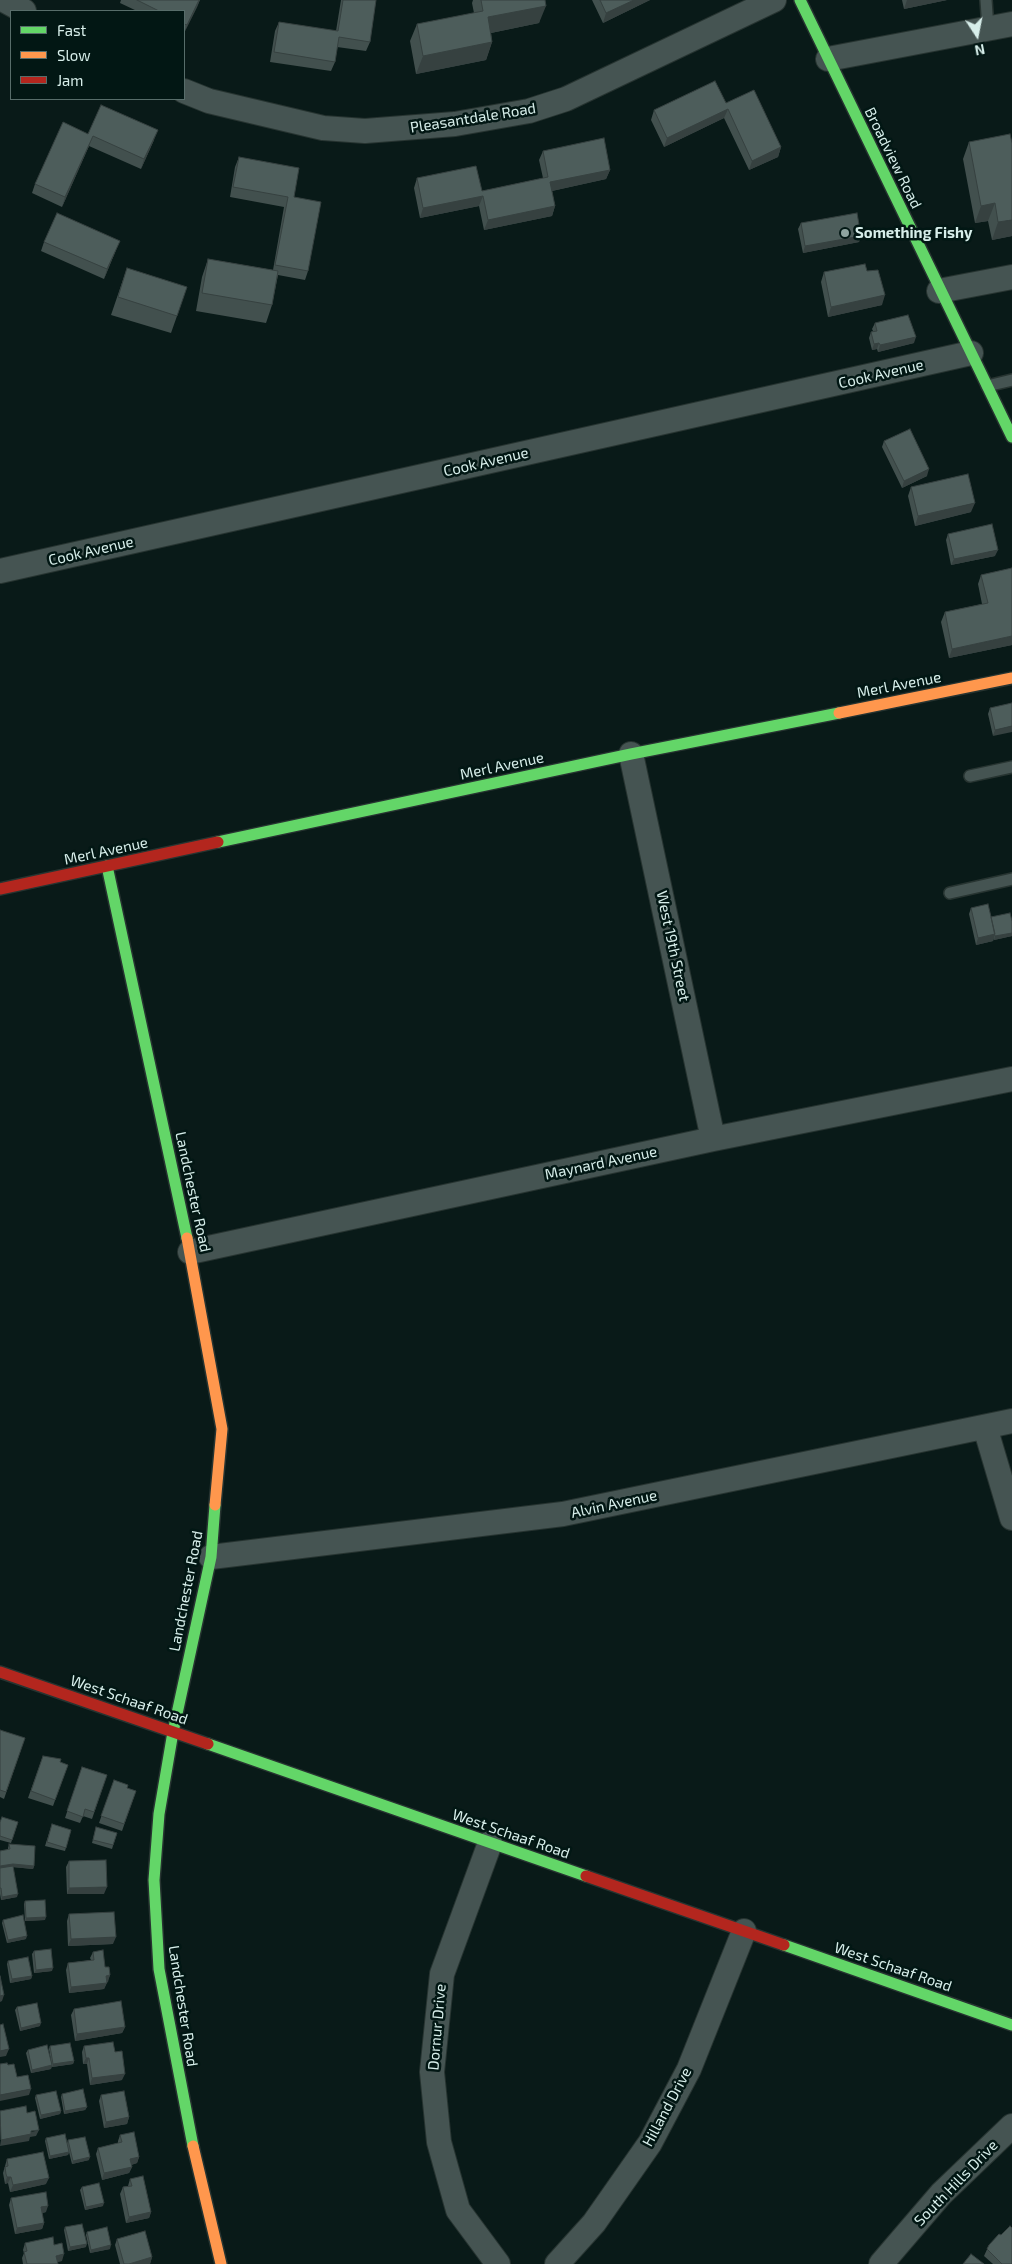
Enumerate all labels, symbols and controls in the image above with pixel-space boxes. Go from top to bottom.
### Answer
legend [10,10,185,100]
north arrow [952,10,1002,60]
text: Fast [57,21,86,39]
text: N [973,41,987,60]
text: Slow [57,46,91,64]
text: Jam [57,71,83,89]
street label: Pleasantdale Road [409,99,537,137]
street label: Broadview Road [861,104,925,212]
place label: Something Fishy [855,224,973,242]
marker: Something Fishy [839,227,851,239]
street label: Cook Avenue [837,355,925,393]
street label: Cook Avenue [442,443,530,481]
street label: Cook Avenue [47,532,135,570]
street label: Merl Avenue [855,668,943,702]
street label: Merl Avenue [458,748,546,784]
street label: Merl Avenue [62,833,150,869]
street label: West 19th Street [652,889,694,1003]
street label: Landchester Road [171,1130,215,1254]
street label: Maynard Avenue [543,1142,659,1184]
street label: Alvin Avenue [569,1486,659,1522]
street label: Landchester Road [165,1529,207,1653]
street label: West Schaaf Road [68,1671,190,1729]
street label: West Schaaf Road [450,1805,572,1863]
street label: West Schaaf Road [832,1938,954,1996]
street label: Landchester Road [165,1944,201,2068]
street label: Dornur Drive [424,1983,450,2071]
street label: Hilland Drive [639,2064,695,2150]
street label: South Hills Drive [910,2136,1002,2230]

